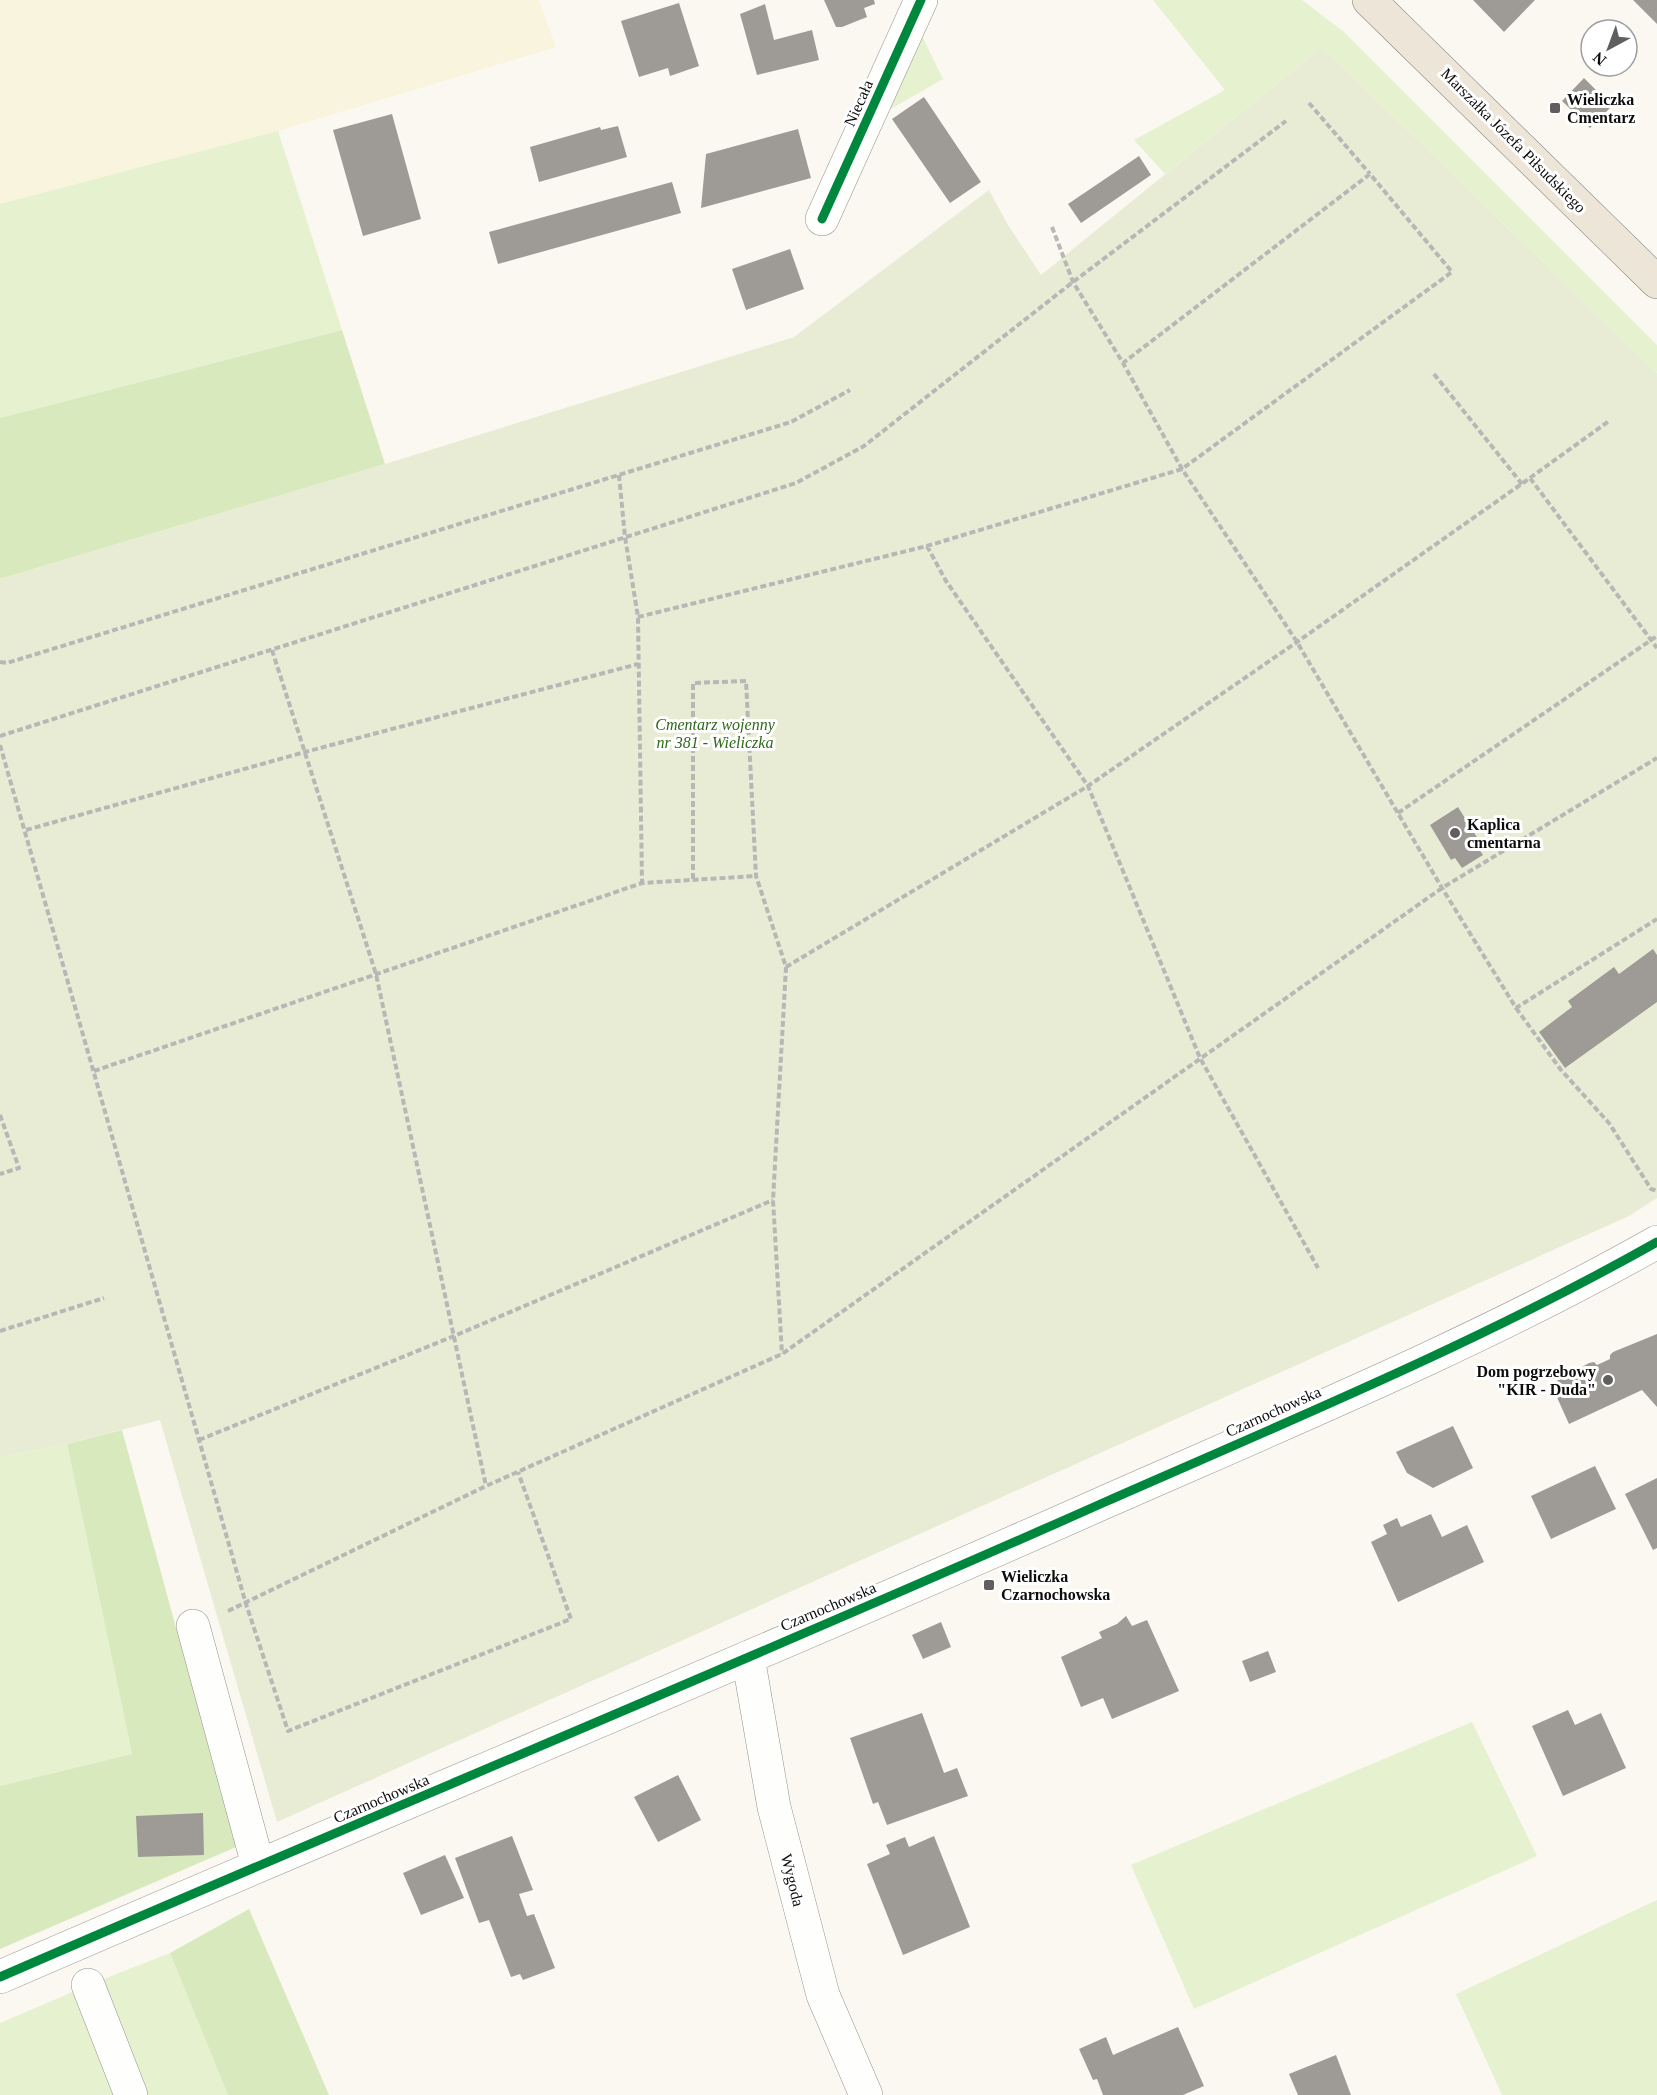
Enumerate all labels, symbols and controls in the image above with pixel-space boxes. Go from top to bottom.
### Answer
north arrow [1579,18,1639,78]
text: N [1589,48,1609,69]
street label: Marszałka Józefa Piłsudskiego [1437,65,1589,217]
street label: Niecała [841,77,876,129]
place label: Wieliczka Cmentarz [1567,91,1635,126]
marker: Wieliczka Cmentarz [1548,101,1562,115]
park label: Cmentarz wojenny nr 381 - Wieliczka [655,716,776,751]
place label: Kaplica cmentarna [1467,816,1541,851]
marker: Kaplica cmentarna [1448,826,1462,840]
place label: Dom pogrzebowy "KIR - Duda" [1476,1363,1596,1398]
marker: Dom pogrzebowy "KIR - Duda" [1601,1373,1615,1387]
street label: Czarnochowska [1223,1383,1323,1440]
place label: Wieliczka Czarnochowska [1001,1568,1110,1603]
marker: Wieliczka Czarnochowska [982,1578,996,1592]
street label: Czarnochowska [778,1579,879,1634]
street label: Czarnochowska [331,1771,432,1826]
street label: Wygoda [777,1852,807,1908]

